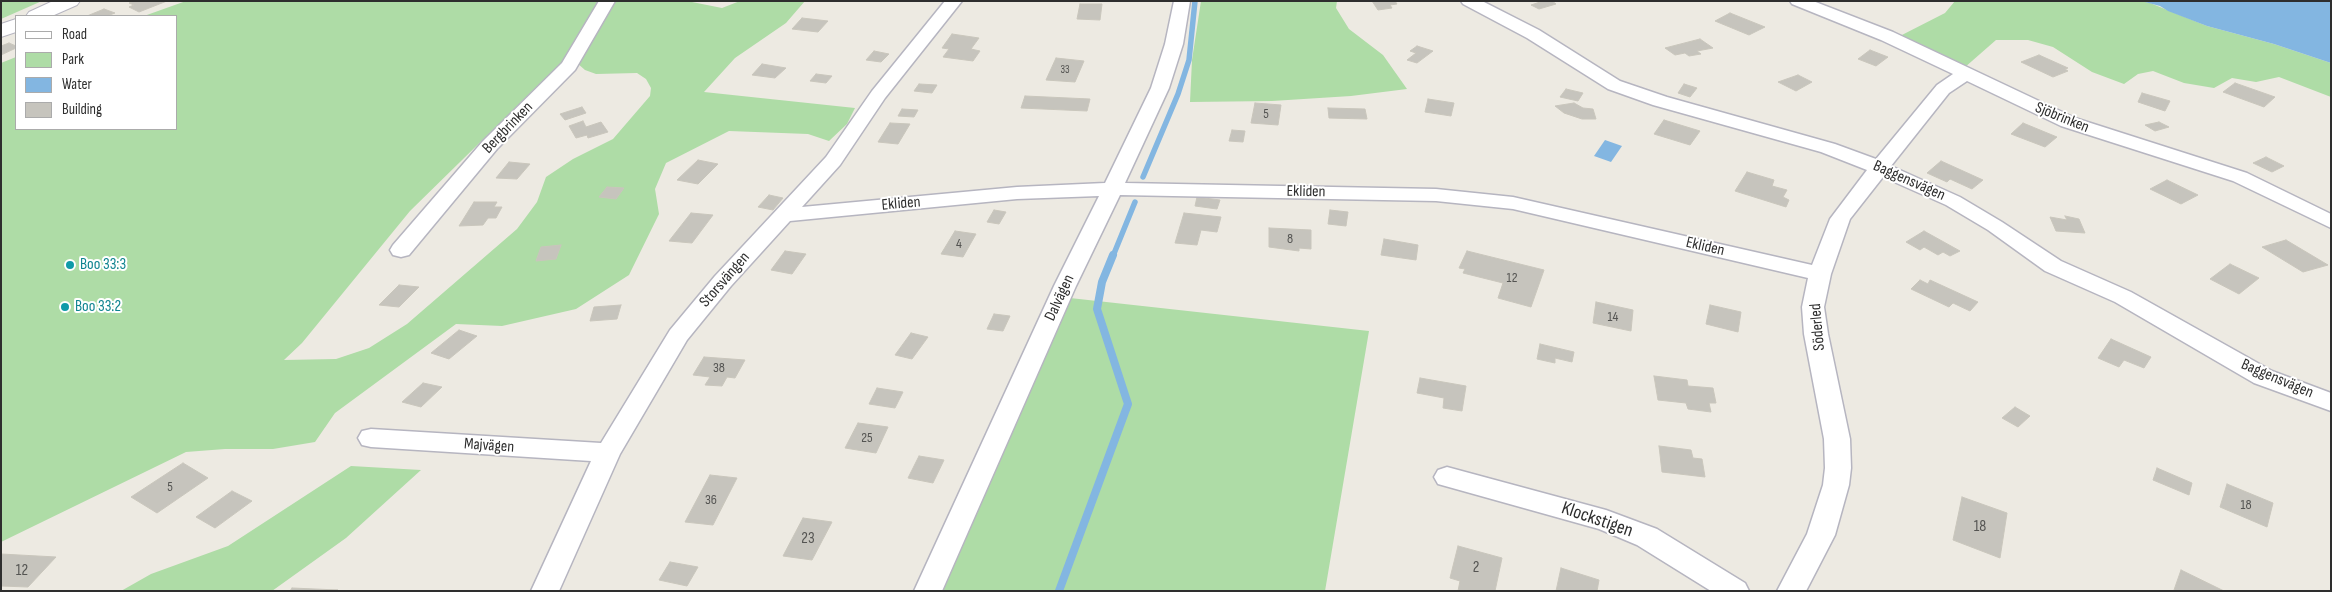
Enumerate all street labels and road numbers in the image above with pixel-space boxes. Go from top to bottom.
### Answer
street label: Bergbrinken [479,98,537,158]
street label: Sjöbrinken [2032,99,2092,137]
street label: Baggensvägen [1870,157,1948,205]
street label: Ekliden [1286,182,1326,202]
street label: Ekliden [881,193,921,215]
street label: Ekliden [1684,233,1726,261]
street label: Storsvängen [696,248,754,312]
street label: Dalvägen [1041,272,1079,324]
street label: Söderled [1806,303,1830,351]
street label: Baggensvägen [2238,355,2316,403]
street label: Majvägen [463,435,515,457]
street label: Klockstigen [1558,497,1636,543]

